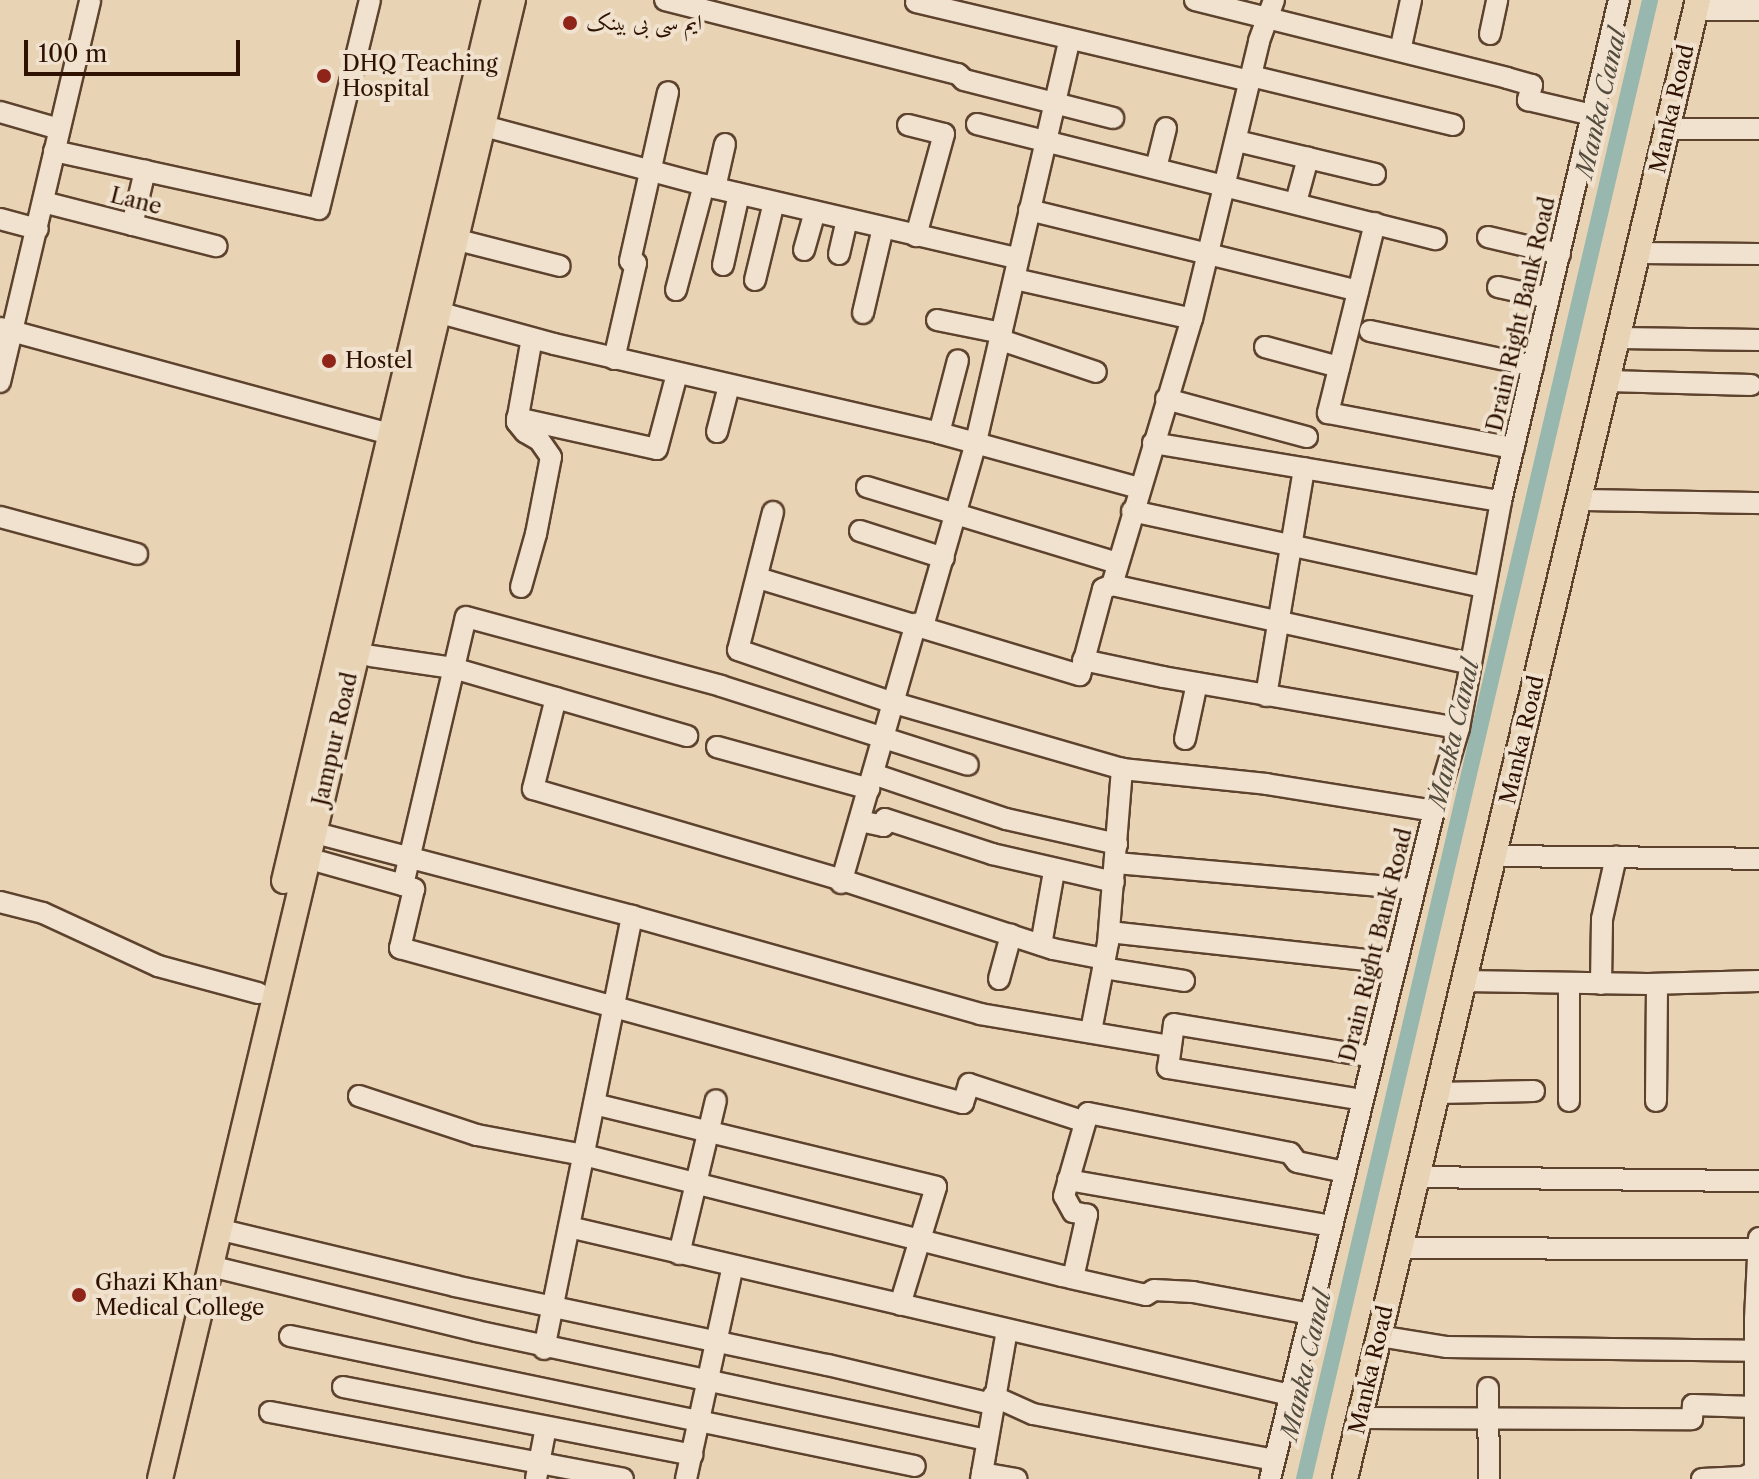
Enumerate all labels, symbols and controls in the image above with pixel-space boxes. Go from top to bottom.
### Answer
place label: ایم سی بی بینک [586,10,702,36]
marker: ایم سی بی بینک [561,14,579,32]
scale bar [28,24,244,74]
water label: Manka Canal [1570,25,1632,181]
text: 100 m [38,39,107,68]
street label: Manka Road [1644,42,1700,176]
place label: DHQ Teaching Hospital [342,50,498,102]
marker: DHQ Teaching Hospital [313,65,335,87]
street label: Lane [108,182,164,220]
street label: Drain Right Bank Road [1481,194,1561,434]
place label: Hostel [345,348,413,374]
marker: Hostel [320,352,338,370]
water label: Manka Canal [1423,656,1485,812]
street label: Jampur Road [307,670,363,808]
street label: Manka Road [1494,673,1550,807]
street label: Drain Right Bank Road [1334,825,1418,1065]
place label: Ghazi Khan Medical College [95,1269,264,1320]
marker: Ghazi Khan Medical College [70,1286,88,1304]
water label: Manka Canal [1275,1287,1337,1443]
street label: Manka Road [1343,1303,1399,1437]

